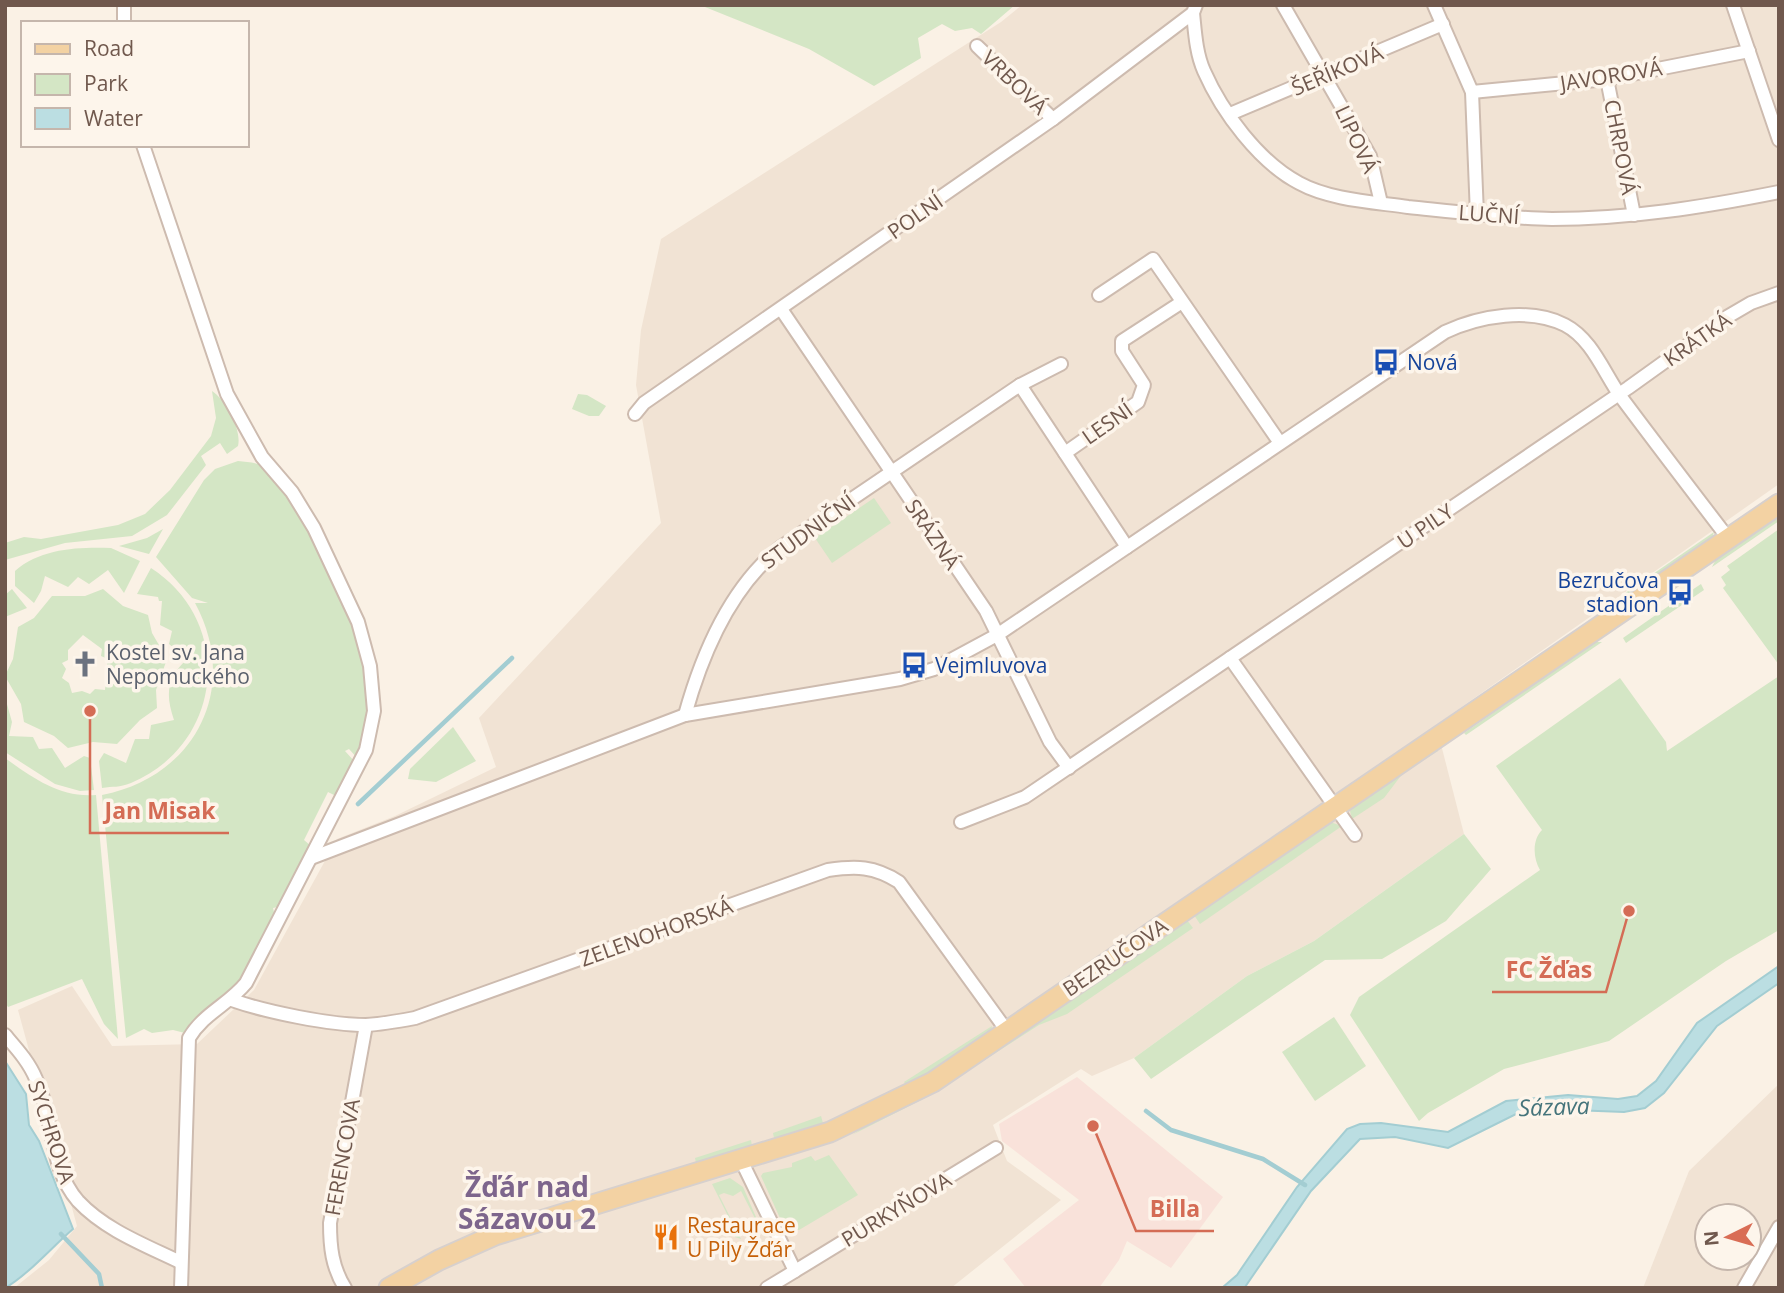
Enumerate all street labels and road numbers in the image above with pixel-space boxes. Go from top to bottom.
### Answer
street label: ŠEŘÍKOVÁ [1287,38,1388,102]
street label: VRBOVÁ [976,44,1054,121]
street label: JAVOROVÁ [1556,53,1665,97]
street label: CHRPOVÁ [1598,97,1644,198]
street label: LIPOVÁ [1329,101,1385,178]
street label: POLNÍ [882,187,948,245]
street label: LUČNÍ [1458,198,1521,230]
street label: KRÁTKÁ [1658,305,1737,372]
street label: LESNÍ [1076,395,1138,450]
street label: STUDNIČNÍ [755,487,861,575]
street label: SRÁZNÁ [899,493,967,575]
street label: U PILY [1391,497,1459,555]
street label: ZELENOHORSKÁ [576,891,737,973]
street label: BEZRUČOVA [1057,911,1174,1002]
street label: SYCHROVA [22,1077,82,1188]
street label: FERENCOVA [318,1096,366,1218]
street label: PURKYŇOVA [836,1165,957,1253]

